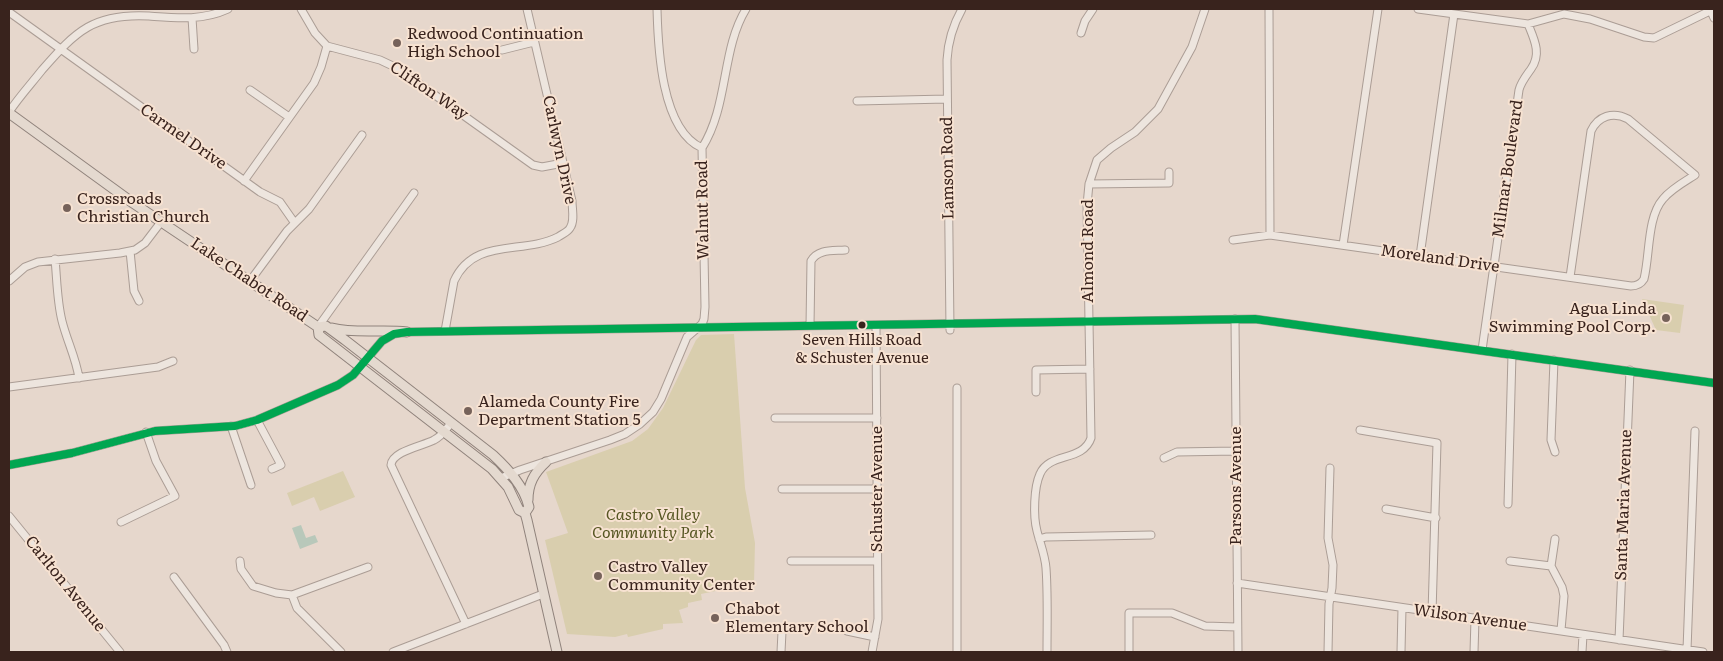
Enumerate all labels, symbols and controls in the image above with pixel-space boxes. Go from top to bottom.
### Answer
place label: Redwood Continuation High School [407,24,584,62]
marker: Redwood Continuation High School [391,37,403,49]
street label: Clifton Way [386,58,472,124]
street label: Carlwyn Drive [538,94,580,206]
street label: Milmar Boulevard [1489,99,1527,239]
street label: Carmel Drive [136,100,230,174]
street label: Lamson Road [938,116,958,220]
street label: Walnut Road [693,160,713,260]
place label: Crossroads Christian Church [77,189,210,227]
street label: Almond Road [1078,199,1098,303]
marker: Crossroads Christian Church [61,202,73,214]
street label: Lake Chabot Road [187,234,311,326]
street label: Moreland Drive [1379,241,1501,277]
place label: Agua Linda Swimming Pool Corp. [1489,299,1656,337]
marker: Agua Linda Swimming Pool Corp. [1660,312,1672,324]
marker: Seven Hills Road & Schuster Avenue [857,320,867,330]
place label: Seven Hills Road & Schuster Avenue [795,332,929,367]
place label: Alameda County Fire Department Station 5 [478,392,641,430]
marker: Alameda County Fire Department Station 5 [462,405,474,417]
street label: Schuster Avenue [867,426,887,552]
street label: Parsons Avenue [1226,426,1246,546]
street label: Santa Maria Avenue [1612,429,1636,581]
park label: Castro Valley Community Park [592,505,714,543]
street label: Carlton Avenue [21,532,109,636]
place label: Castro Valley Community Center [608,557,755,595]
marker: Castro Valley Community Center [592,570,604,582]
place label: Chabot Elementary School [725,599,869,637]
street label: Wilson Avenue [1412,601,1528,635]
marker: Chabot Elementary School [709,612,721,624]

